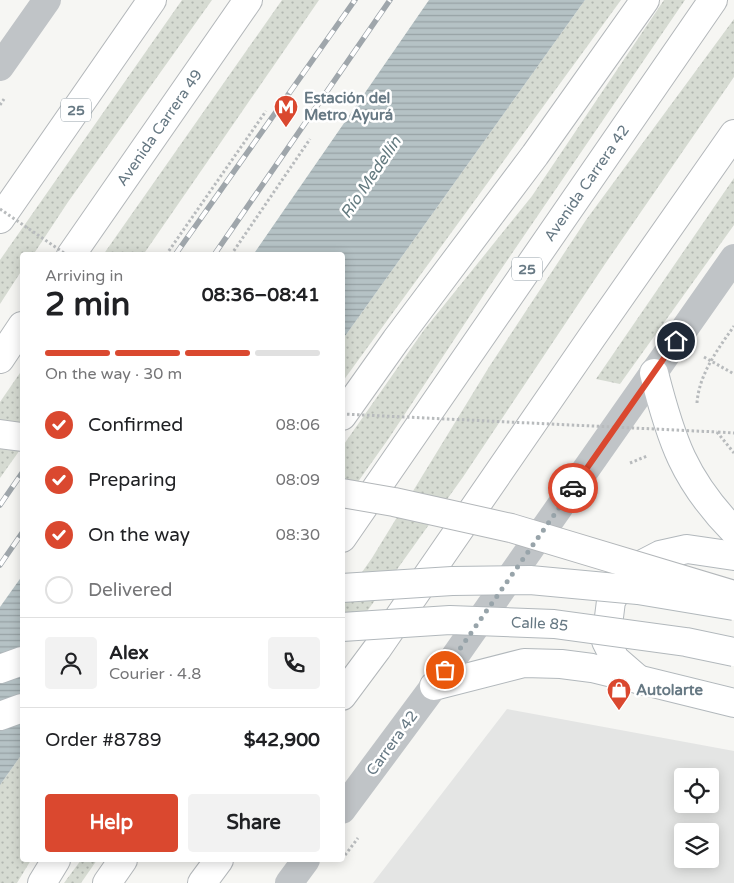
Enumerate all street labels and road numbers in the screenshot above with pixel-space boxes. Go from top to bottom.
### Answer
street label: Avenida Carrera 49 [113,66,206,189]
road number: 25 [61,98,91,122]
street label: Avenida Carrera 42 [540,122,633,245]
road number: 25 [512,258,542,280]
street label: Calle 85 [511,613,570,635]
street label: Carrera 42 [363,707,421,779]

